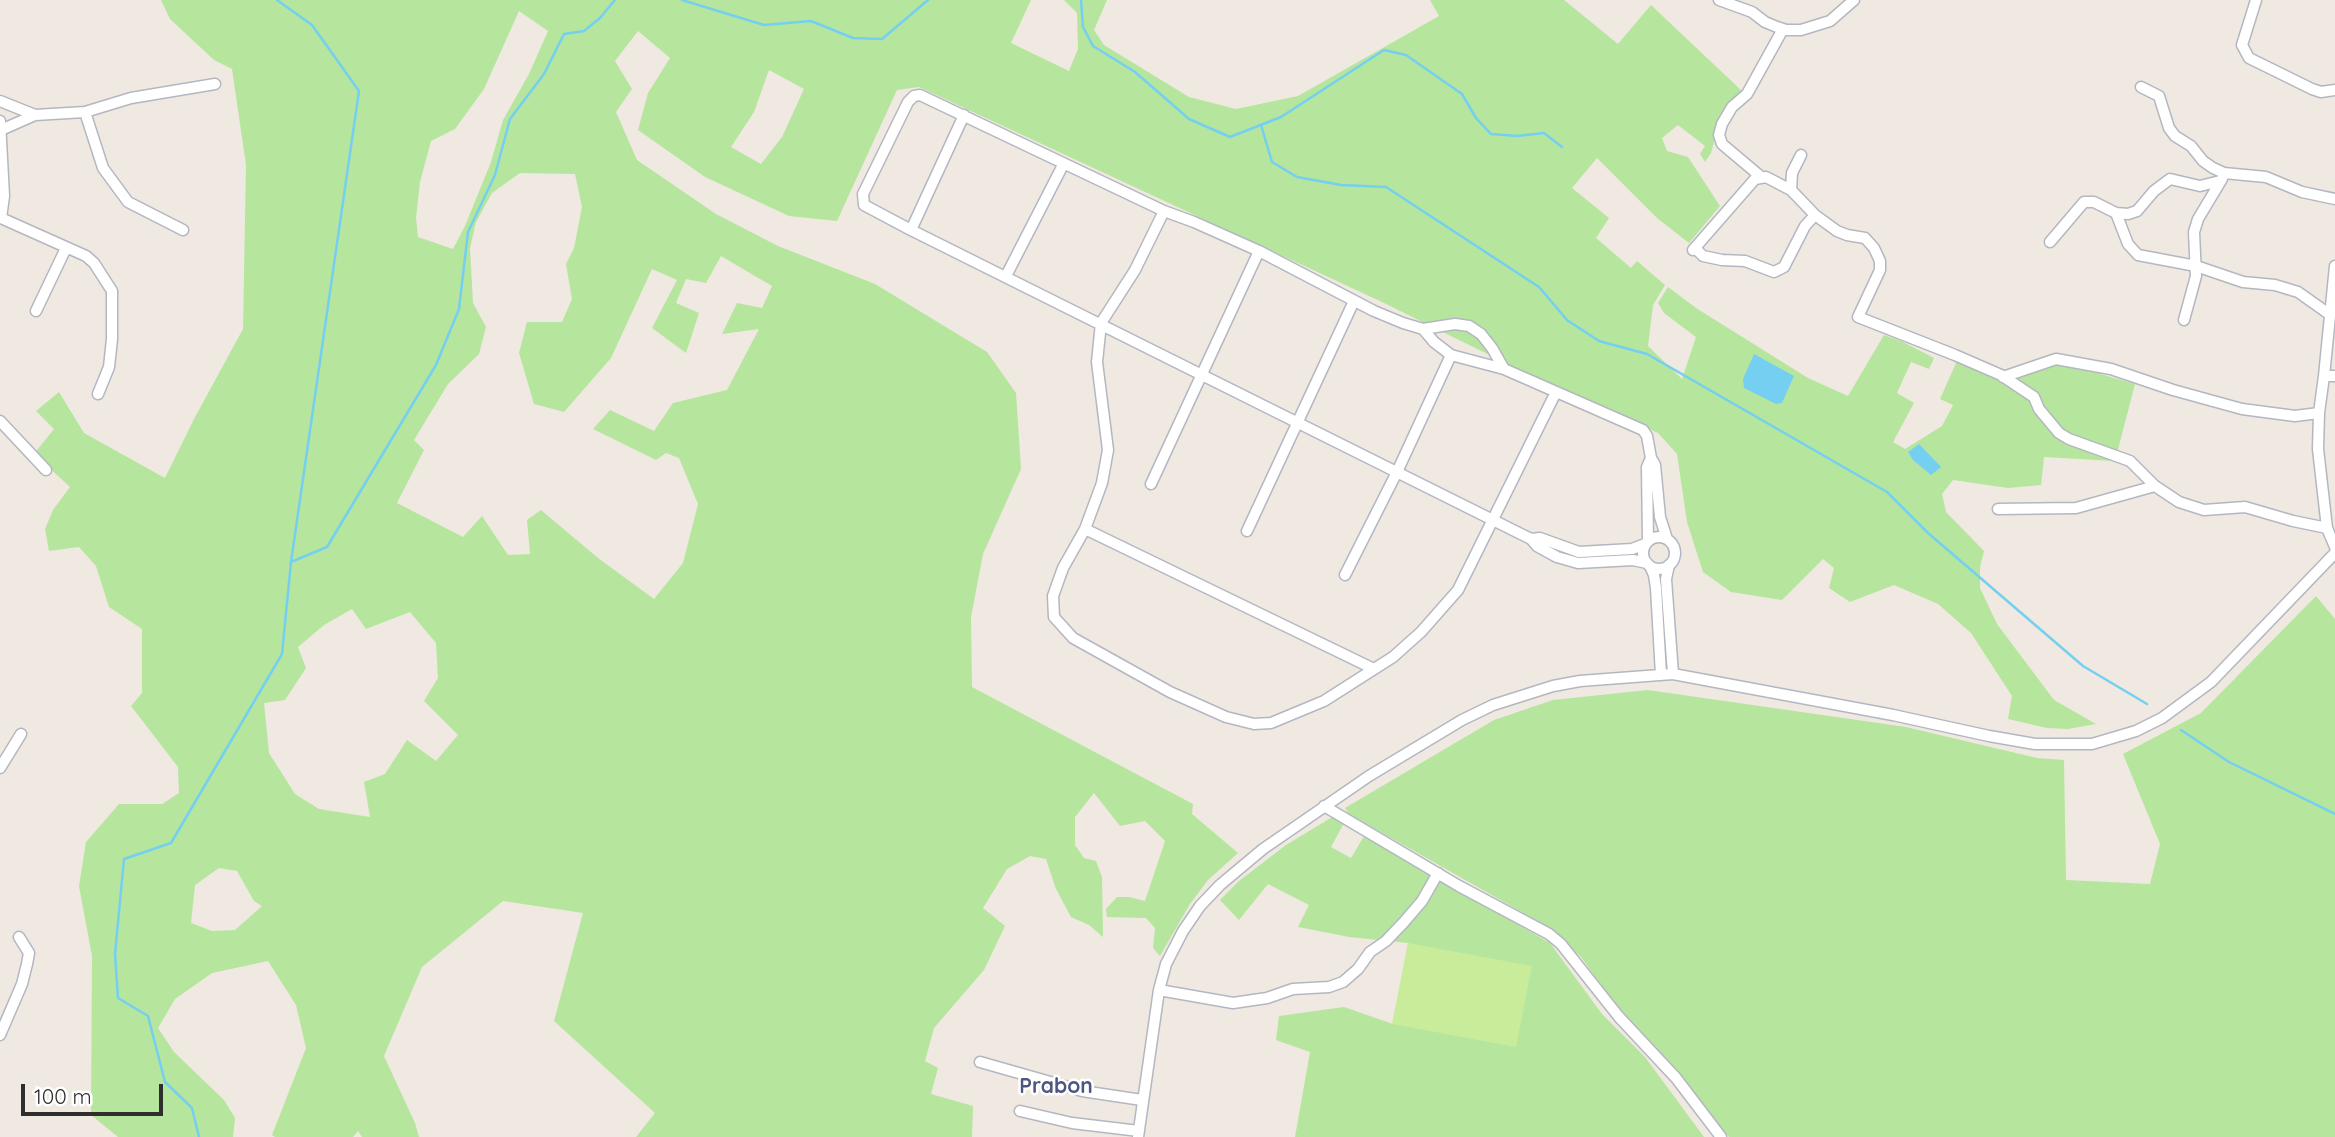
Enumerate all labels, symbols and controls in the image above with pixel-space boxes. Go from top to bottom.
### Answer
scale bar [24,1070,166,1114]
district label: Prabon [1019,1074,1093,1100]
text: 100 m [34,1083,92,1109]

